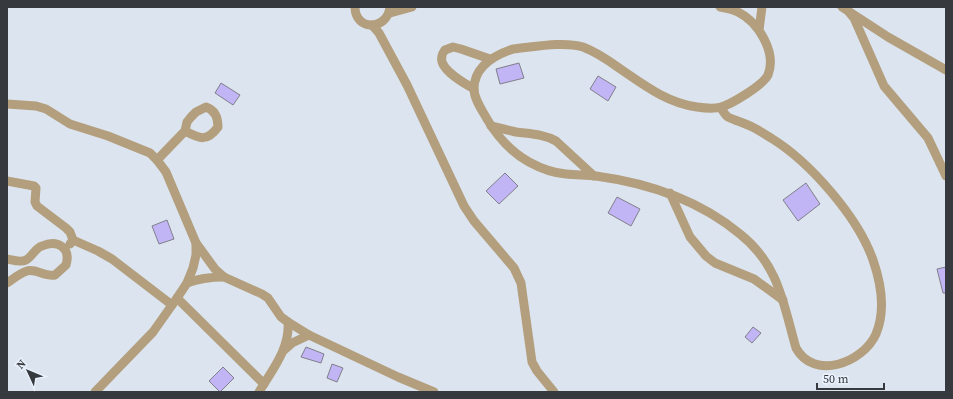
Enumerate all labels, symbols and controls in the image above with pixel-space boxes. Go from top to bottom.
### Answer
north arrow [8,351,48,391]
text: N [13,356,29,372]
scale bar [817,365,884,391]
text: 50 m [823,371,849,387]

